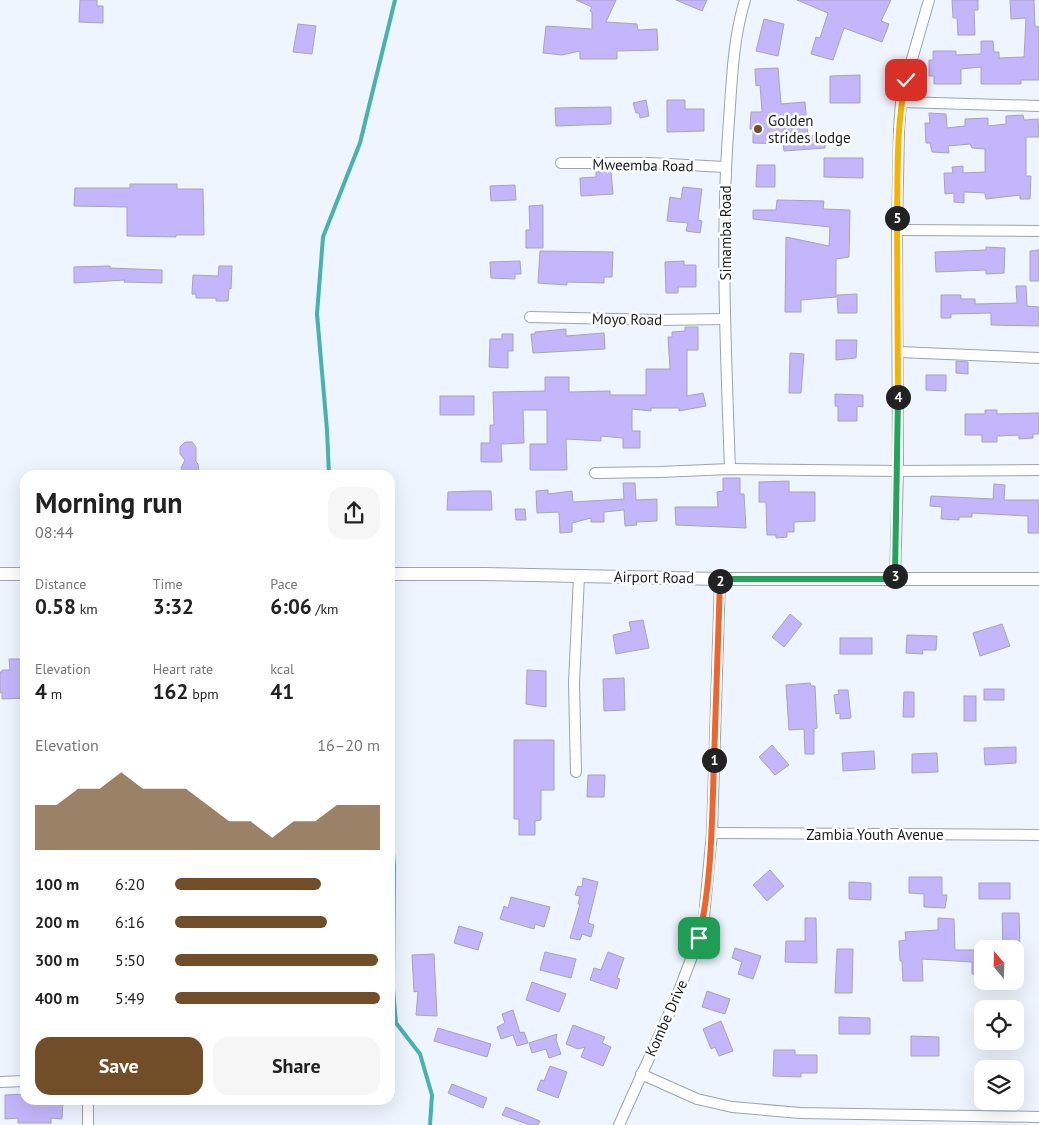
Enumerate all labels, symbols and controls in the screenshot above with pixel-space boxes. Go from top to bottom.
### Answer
pin [885,59,927,101]
icon: check [892,66,920,94]
place label: Golden strides lodge [768,111,851,147]
marker: Golden strides lodge [752,123,764,135]
street label: Mweemba Road [592,155,694,175]
street label: Simamba Road [716,185,735,281]
pin: 5 [884,206,910,230]
text: 5 [894,209,901,227]
street label: Moyo Road [592,309,662,329]
pin: 4 [886,384,910,410]
text: 4 [895,388,902,406]
text: Morning run [35,484,183,521]
button: share [328,487,380,539]
text: 08:44 [35,522,73,542]
pin: 3 [882,564,908,588]
street label: Airport Road [614,567,694,587]
text: 3 [892,567,899,585]
pin: 2 [708,568,732,594]
text: 2 [717,572,724,590]
text: Distance [35,575,86,593]
text: Time [153,575,183,593]
text: Pace [270,575,298,593]
text: 0.58 [35,593,76,620]
text: 3:32 [153,593,194,620]
text: 6:06 [270,593,312,620]
text: km [76,600,98,618]
text: /km [312,600,338,618]
text: Elevation [35,660,91,678]
text: Heart rate [153,660,213,678]
text: kcal [270,660,294,678]
text: 4 [35,678,47,705]
text: 162 [153,678,188,705]
text: 41 [270,678,294,705]
text: m [47,685,62,703]
text: bpm [188,685,219,703]
text: Elevation [35,735,99,755]
text: 16–20 m [317,735,380,755]
pin: 1 [702,748,726,772]
text: 1 [711,751,718,769]
street label: Zambia Youth Avenue [806,825,944,844]
text: 100 m [35,874,79,894]
text: 6:20 [115,874,145,894]
text: 200 m [35,912,79,932]
text: 6:16 [115,912,145,932]
pin [678,917,720,959]
icon: arrive [685,924,713,952]
north arrow [974,940,1024,990]
map controls [974,940,1024,1110]
text: 300 m [35,950,79,970]
text: 5:50 [115,950,145,970]
street label: Kombe Drive [641,977,691,1059]
text: 400 m [35,988,79,1008]
text: 5:49 [115,988,145,1008]
button: locate [974,1000,1024,1050]
button: Save [35,1037,203,1095]
button: Share [213,1037,380,1095]
button: layers [974,1060,1024,1110]

